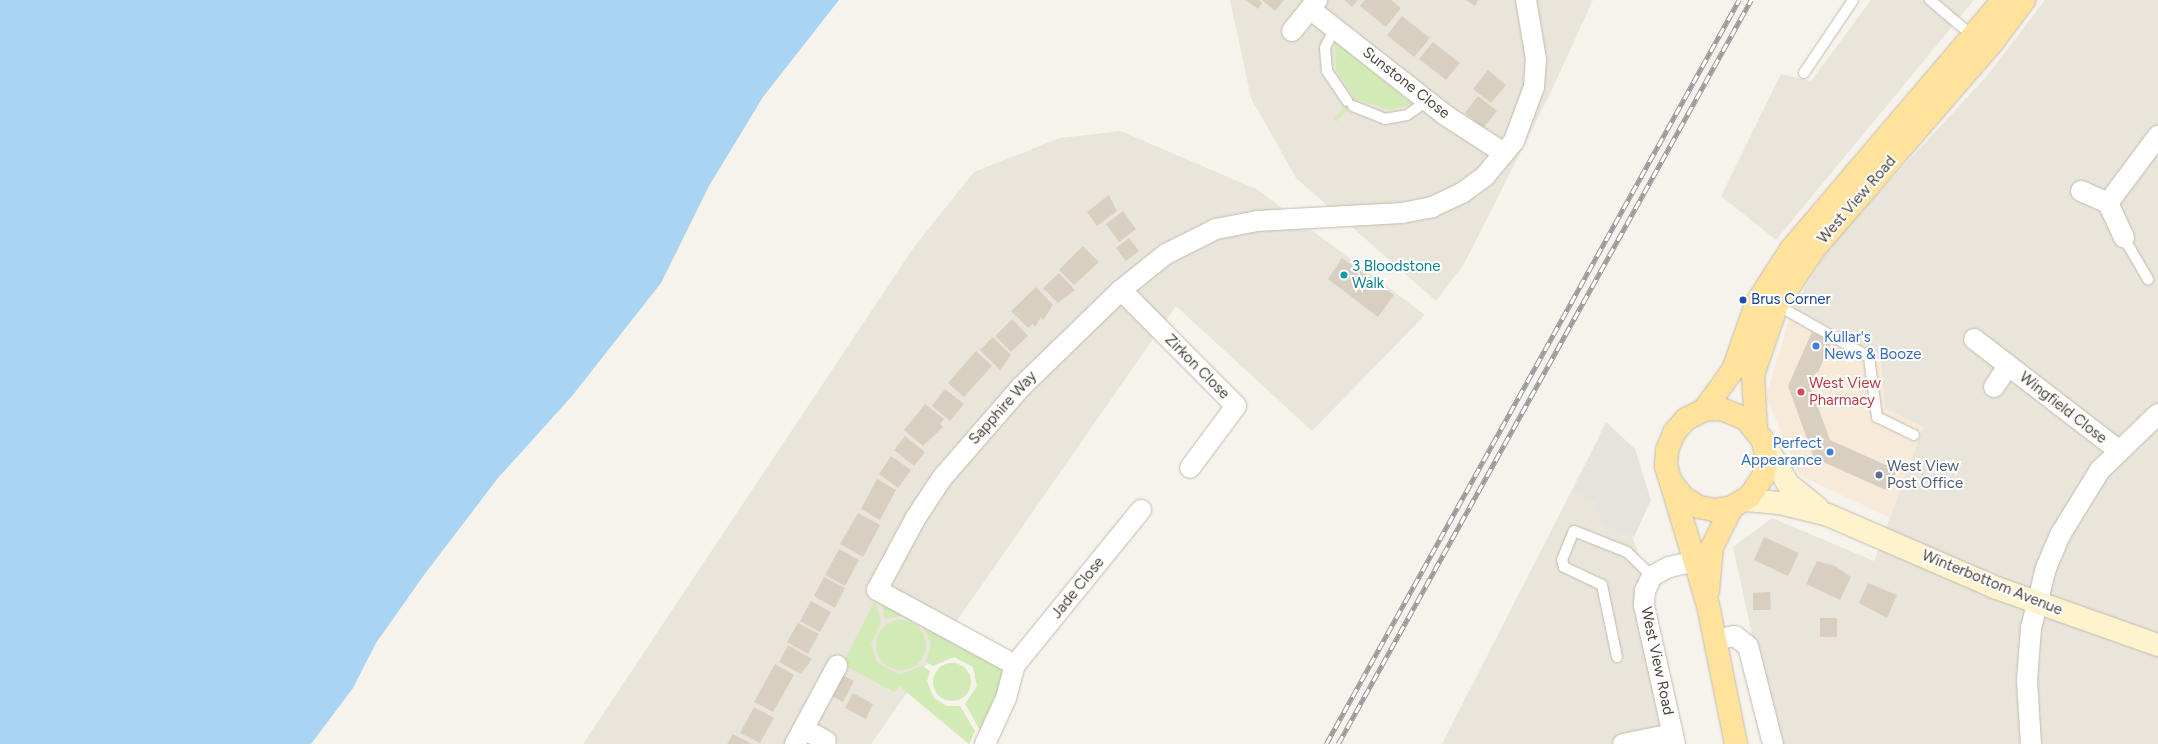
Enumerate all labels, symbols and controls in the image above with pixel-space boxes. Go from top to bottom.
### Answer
street label: Sunstone Close [1359,43,1453,123]
street label: West View Road [1814,153,1900,247]
place label: 3 Bloodstone Walk [1352,257,1440,292]
marker: 3 Bloodstone Walk [1339,270,1349,280]
place label: Brus Corner [1751,291,1831,309]
marker: Brus Corner [1738,295,1748,305]
place label: Kullar's News & Booze [1824,328,1922,363]
street label: Zirkon Close [1161,331,1233,403]
marker: Kullar's News & Booze [1811,341,1821,351]
street label: Sapphire Way [965,368,1041,448]
street label: Wingfield Close [2016,368,2110,448]
place label: West View Pharmacy [1809,374,1881,409]
marker: West View Pharmacy [1796,387,1806,397]
place label: Perfect Appearance [1741,434,1822,469]
marker: Perfect Appearance [1825,447,1835,457]
place label: West View Post Office [1887,457,1963,492]
marker: West View Post Office [1874,470,1884,480]
street label: Winterbottom Avenue [1919,547,2065,619]
street label: Jade Close [1048,554,1108,622]
street label: West View Road [1637,605,1677,717]

